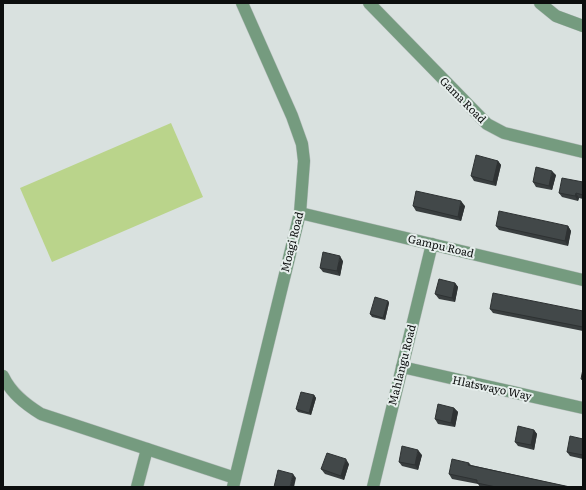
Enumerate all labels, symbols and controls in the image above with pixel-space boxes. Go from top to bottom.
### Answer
street label: Gama Road [437,73,491,126]
street label: Moagi Road [276,210,306,274]
street label: Gampu Road [407,230,476,260]
street label: Mahlangu Road [383,322,419,407]
street label: Hlatswayo Way [451,371,534,403]

